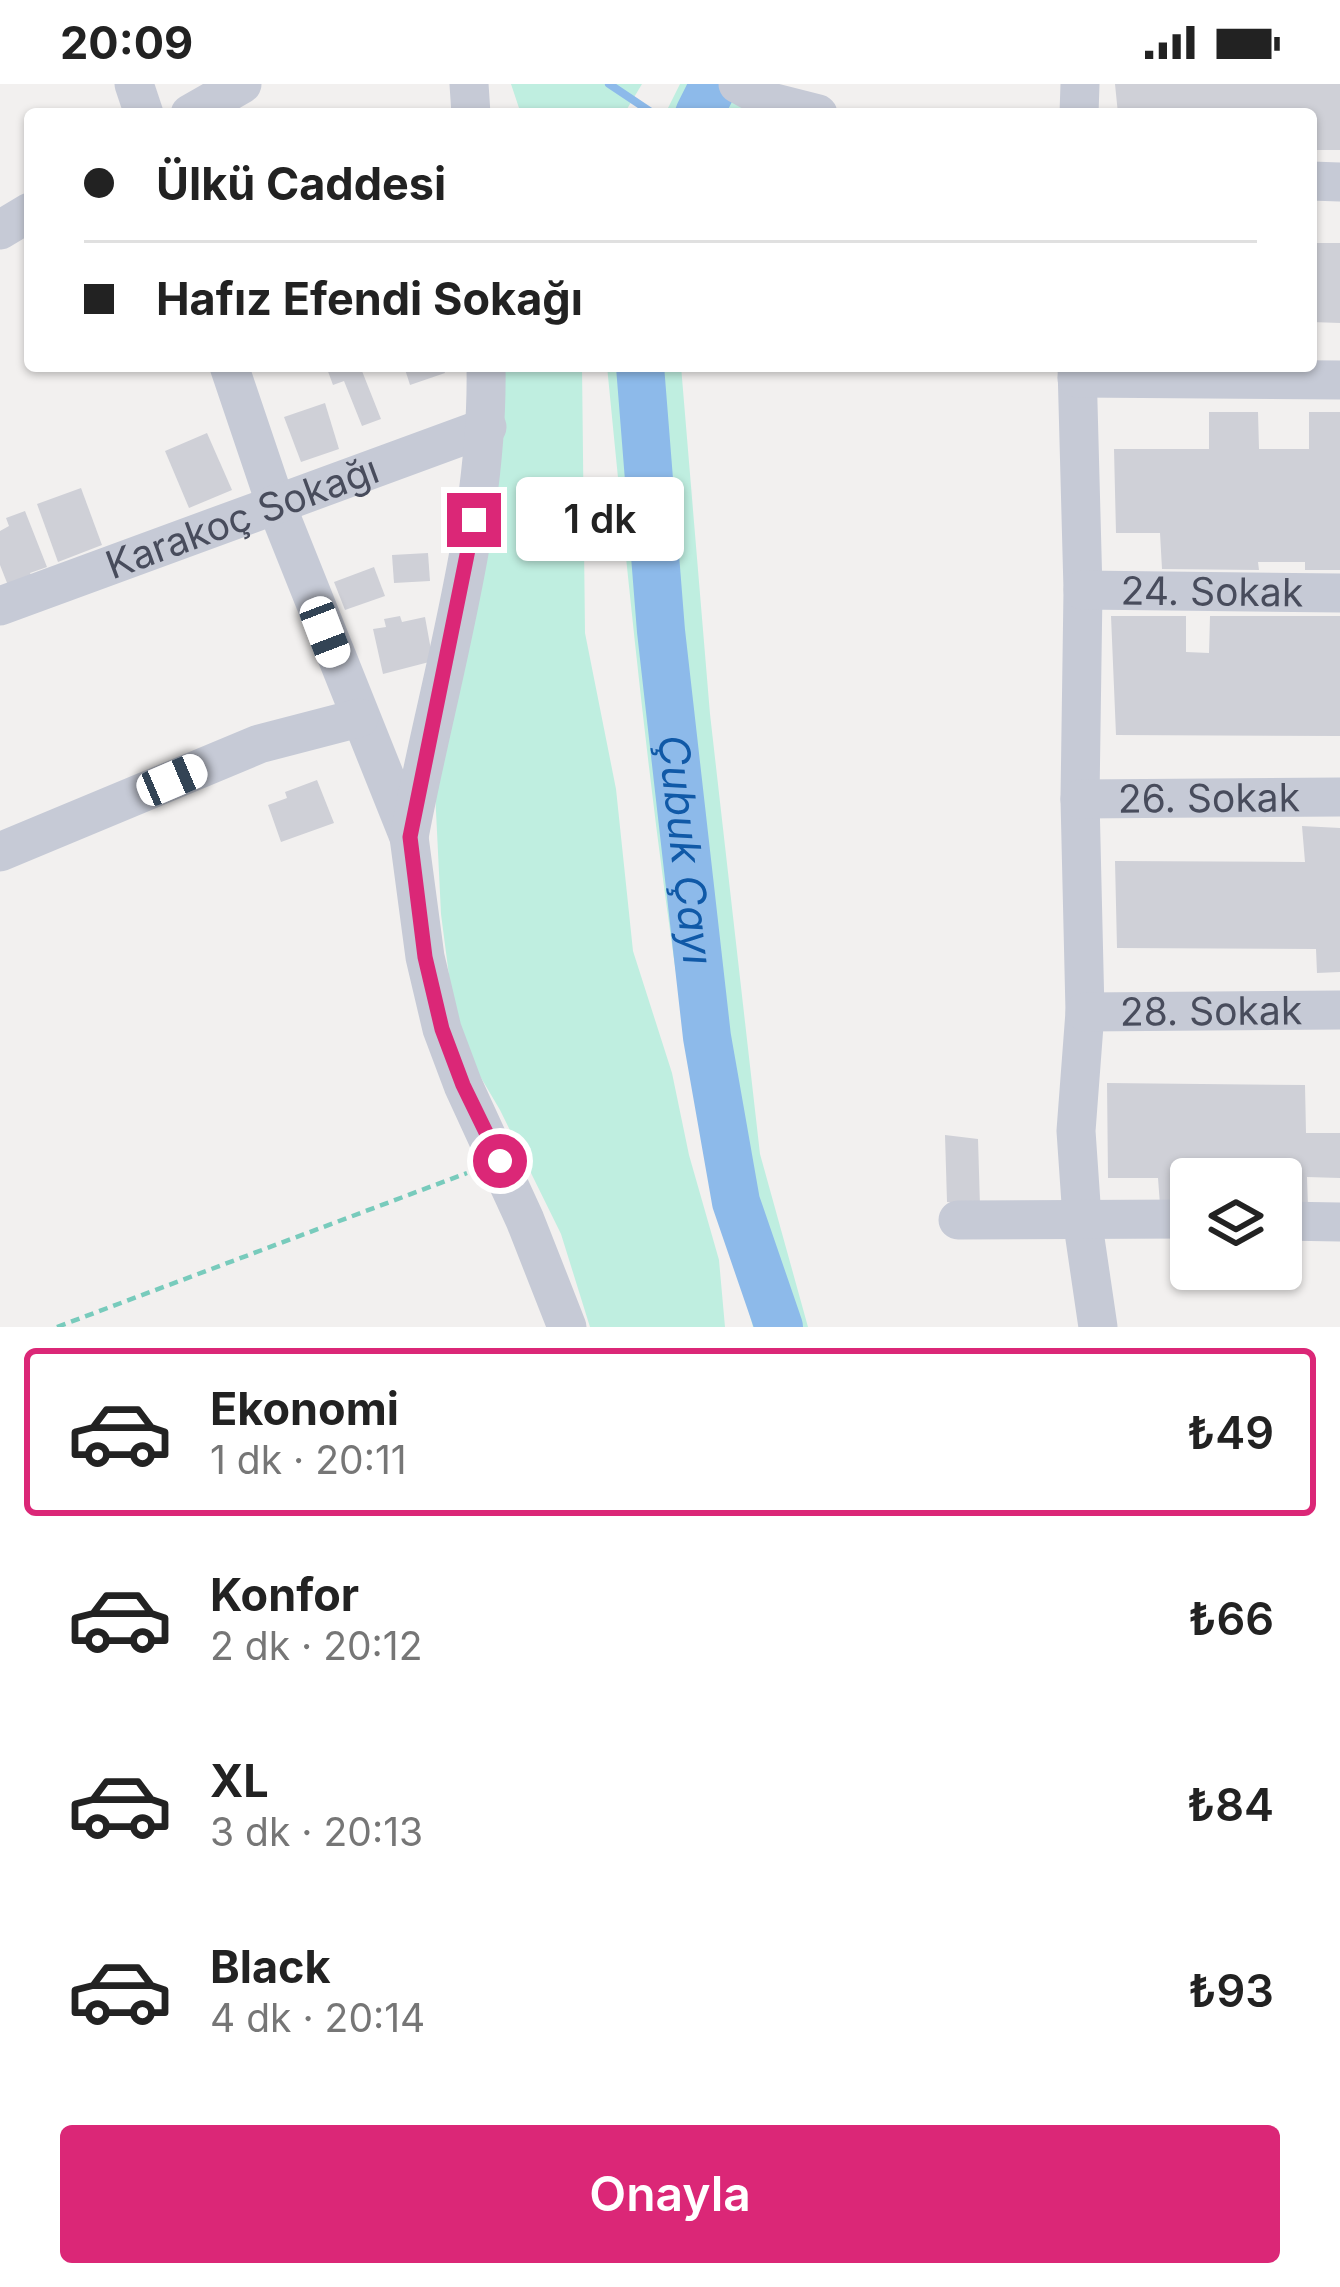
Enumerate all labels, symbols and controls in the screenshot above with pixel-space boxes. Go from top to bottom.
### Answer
text: 20:09 [60,15,193,70]
text: Ülkü Caddesi [156,156,446,211]
text: Hafız Efendi Sokağı [156,271,583,326]
street label: Karakoç Sokağı [99,445,385,588]
callout: 1 dk [516,478,684,562]
route end [447,493,501,547]
text: 1 dk [564,495,636,542]
street label: 24. Sokak [1121,566,1303,616]
car [295,592,355,672]
water label: Çubuk Çayı [648,732,725,967]
car [132,749,212,811]
street label: 26. Sokak [1118,773,1300,822]
street label: 28. Sokak [1120,986,1302,1035]
route start [473,1134,527,1188]
map controls [1170,1158,1302,1290]
button: layers [1170,1158,1302,1290]
icon: car [66,1378,174,1486]
text: Ekonomi [210,1381,399,1436]
text: ₺49 [1187,1405,1274,1460]
text: 1 dk · 20:11 [210,1436,407,1483]
icon: car [66,1564,174,1672]
text: Konfor [210,1567,359,1622]
text: ₺66 [1188,1591,1274,1646]
text: 2 dk · 20:12 [210,1622,422,1669]
icon: car [66,1750,174,1858]
text: XL [210,1753,269,1808]
text: ₺84 [1187,1777,1274,1832]
text: 3 dk · 20:13 [210,1808,423,1855]
icon: car [66,1936,174,2044]
text: Black [210,1939,331,1994]
text: ₺93 [1188,1963,1274,2018]
text: 4 dk · 20:14 [210,1994,425,2041]
button: Onayla [60,2125,1280,2263]

